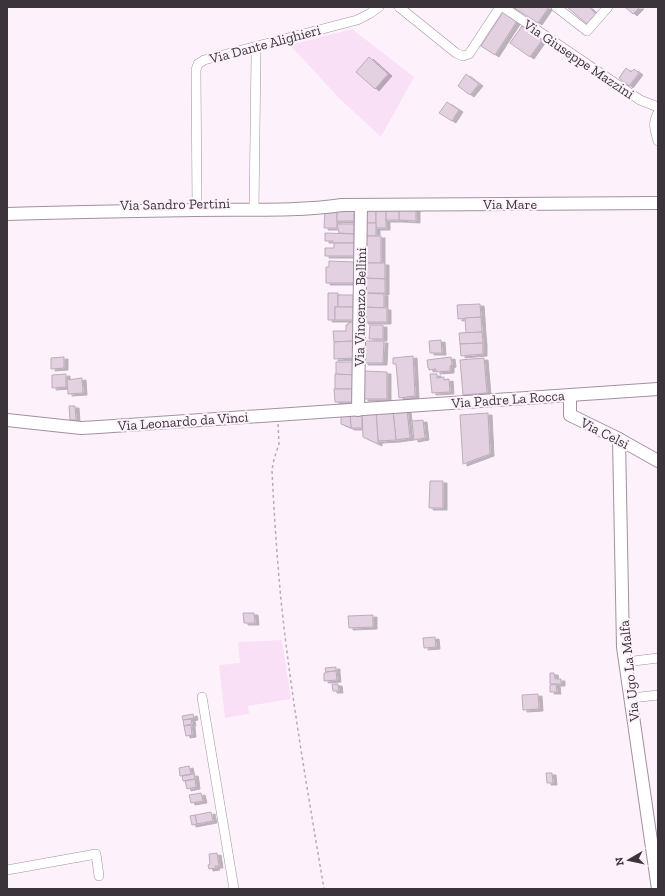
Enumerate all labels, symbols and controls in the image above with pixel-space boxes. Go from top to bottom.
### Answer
street label: Via Giuseppe Mazzini [519,16,637,103]
street label: Via Dante Alighieri [207,21,323,68]
street label: Via Sandro Pertini [119,195,230,214]
street label: Via Mare [482,196,537,213]
street label: Via Vincenzo Bellini [351,247,370,368]
street label: Via Padre La Rocca [450,387,566,412]
street label: Via Leonardo da Vinci [116,408,249,435]
street label: Via Celsi [577,414,632,453]
street label: Via Ugo La Malfa [616,619,643,723]
north arrow [609,840,649,880]
text: N [612,856,627,867]

